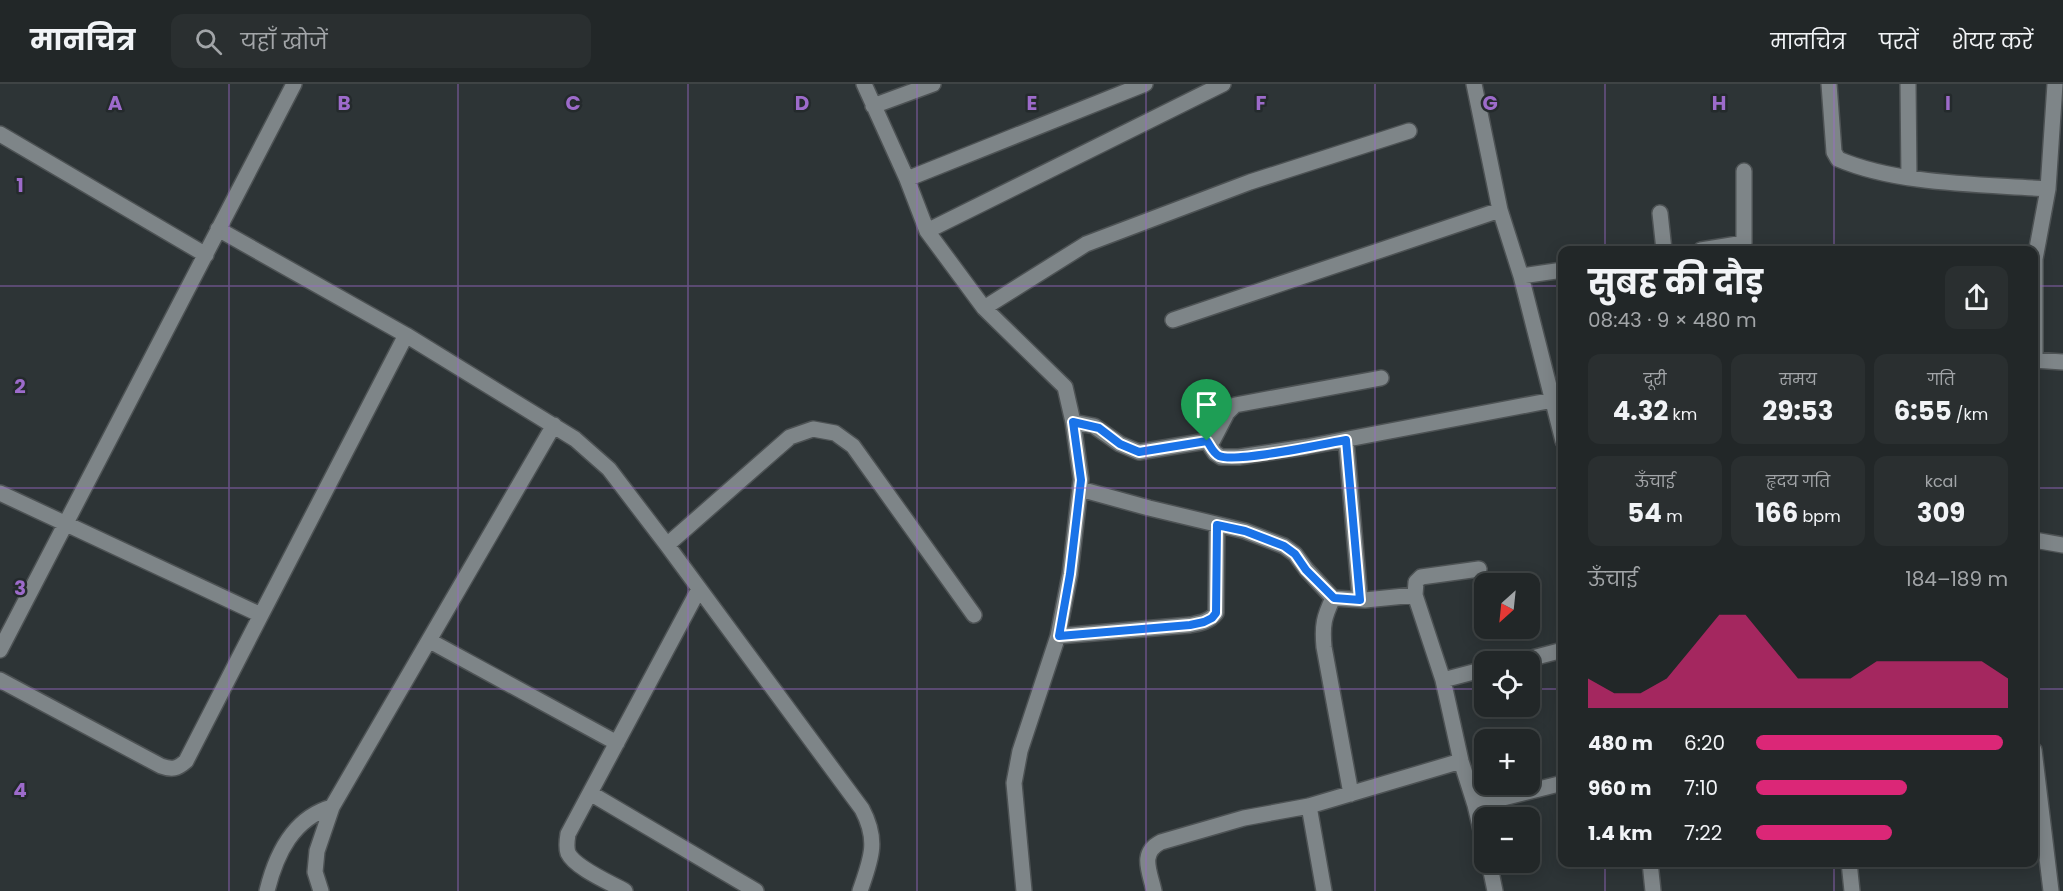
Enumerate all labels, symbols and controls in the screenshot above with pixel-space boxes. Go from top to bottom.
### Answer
search box [171,14,591,68]
text: मानचित्र [30,21,135,60]
icon: search [192,25,225,58]
text: यहाँ खोजें [240,26,327,57]
text: मानचित्र [1770,27,1846,56]
text: परतें [1879,27,1918,56]
text: शेयर करें [1951,27,2033,56]
text: A [108,89,123,117]
text: B [337,89,351,117]
text: C [565,89,581,117]
text: D [795,89,809,117]
text: E [1027,89,1037,117]
text: F [1256,89,1267,117]
text: G [1482,89,1498,117]
text: H [1712,89,1726,117]
text: I [1945,89,1951,117]
text: 1 [16,171,24,199]
text: सुबह की दौड़ [1588,259,1763,306]
button: share [1945,266,2008,329]
text: 08:43 · 9 × 480 m [1588,306,1757,334]
text: दूरी [1643,368,1667,391]
text: समय [1779,368,1817,391]
text: गति [1927,368,1955,391]
text: 2 [14,372,26,400]
pin [1181,379,1232,441]
icon: arrive [1190,388,1223,421]
text: 4.32 [1613,393,1668,429]
text: 29:53 [1763,393,1833,429]
text: 6:55 [1894,393,1952,429]
text: km [1668,403,1697,426]
text: /km [1952,403,1988,426]
text: ऊँचाई [1635,470,1675,493]
text: हृदय गति [1766,470,1830,493]
text: kcal [1925,470,1957,493]
text: 54 [1627,495,1662,531]
text: 166 [1755,495,1798,531]
text: 309 [1917,495,1965,531]
text: m [1662,505,1683,528]
text: bpm [1798,505,1841,528]
text: ऊँचाई [1588,565,1637,593]
text: 184–189 m [1905,565,2008,593]
north arrow [1474,573,1540,639]
map controls [1474,573,1540,873]
text: 3 [14,574,26,602]
button: locate [1474,651,1540,717]
button: + [1474,729,1540,795]
text: 480 m [1588,729,1653,757]
text: 6:20 [1684,729,1725,757]
text: 960 m [1588,774,1652,802]
text: 7:10 [1684,774,1718,802]
text: 4 [13,776,27,804]
button: − [1474,807,1540,873]
text: 1.4 km [1588,819,1652,847]
text: 7:22 [1684,819,1722,847]

